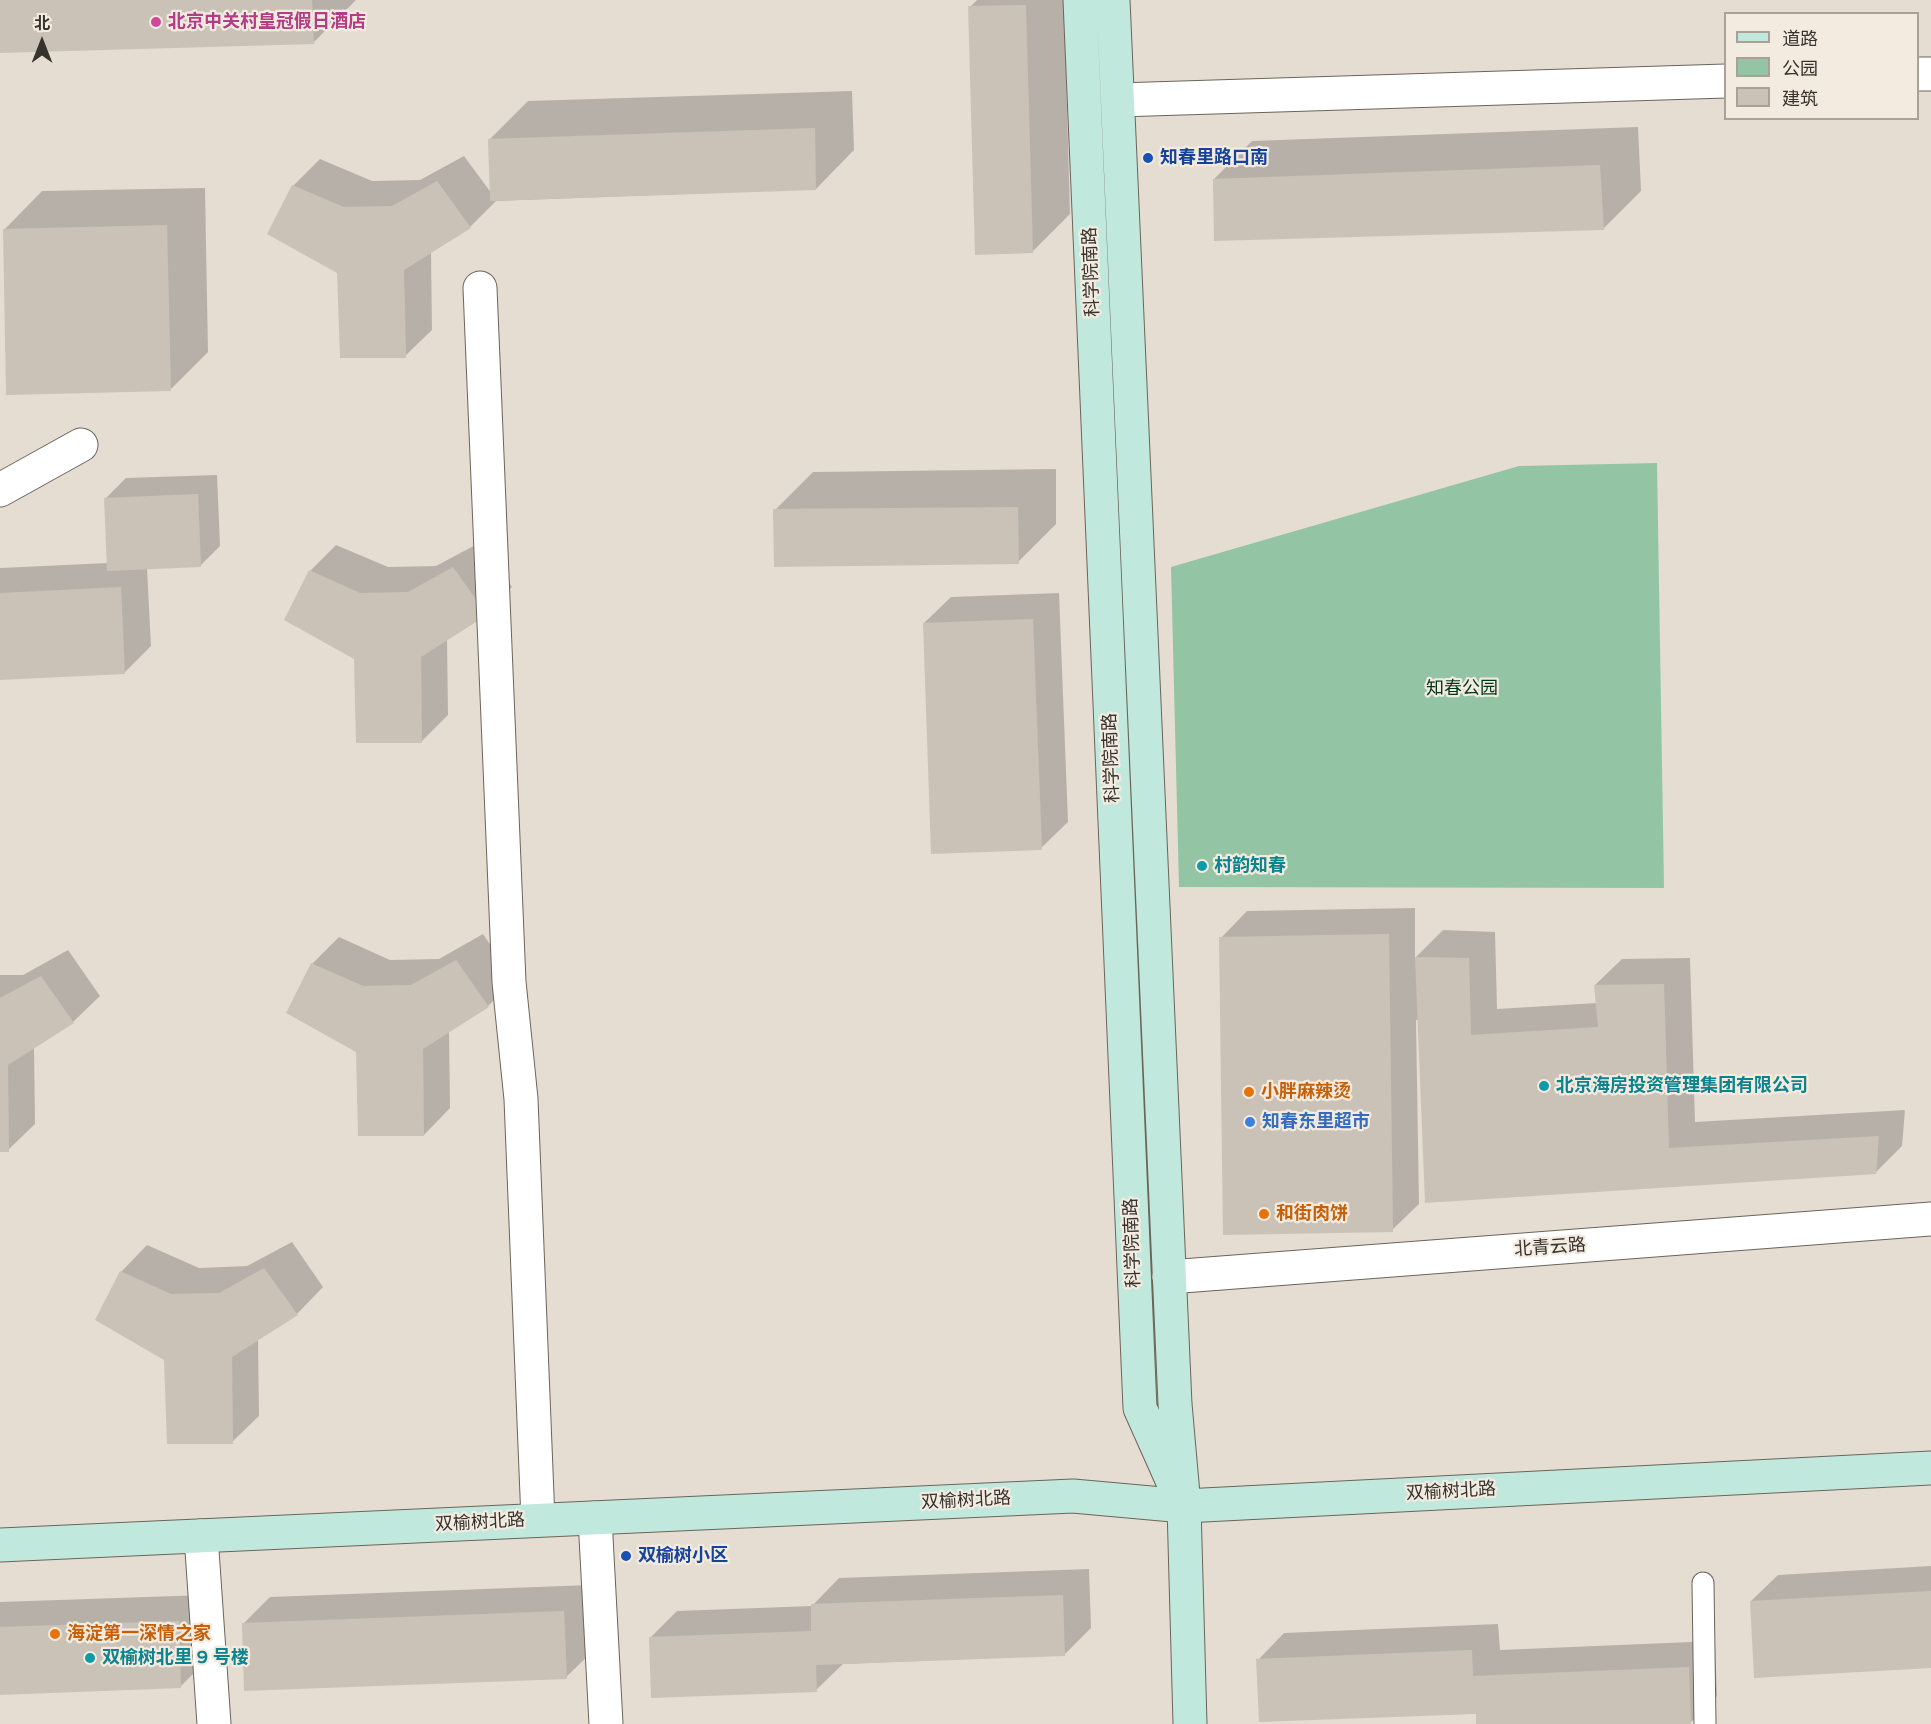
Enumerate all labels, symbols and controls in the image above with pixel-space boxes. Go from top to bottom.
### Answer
place label: 北京中关村皇冠假日酒店 [168,11,366,33]
north arrow [12,12,72,72]
legend [1724,12,1919,120]
text: 北 [34,14,50,34]
marker: 北京中关村皇冠假日酒店 [149,15,163,29]
text: 道路 [1782,28,1818,50]
text: 公园 [1782,58,1818,80]
text: 建筑 [1782,88,1818,110]
place label: 知春里路口南 [1160,147,1268,169]
marker: 知春里路口南 [1141,151,1155,165]
street label: 科学院南路 [1080,227,1104,317]
park label: 知春公园 [1426,678,1498,700]
street label: 科学院南路 [1100,713,1124,803]
place label: 村韵知春 [1214,855,1286,877]
marker: 村韵知春 [1195,859,1209,873]
place label: 北京海房投资管理集团有限公司 [1556,1075,1808,1097]
marker: 北京海房投资管理集团有限公司 [1537,1079,1551,1093]
place label: 小胖麻辣烫 [1261,1081,1351,1103]
marker: 小胖麻辣烫 [1242,1085,1256,1099]
place label: 知春东里超市 [1262,1111,1370,1133]
marker: 知春东里超市 [1243,1115,1257,1129]
street label: 科学院南路 [1121,1198,1145,1288]
place label: 和街肉饼 [1276,1203,1348,1225]
marker: 和街肉饼 [1257,1207,1271,1221]
street label: 北青云路 [1513,1235,1587,1261]
street label: 双榆树北路 [1405,1479,1497,1505]
street label: 双榆树北路 [920,1488,1012,1514]
street label: 双榆树北路 [434,1510,526,1536]
place label: 双榆树小区 [638,1545,728,1567]
marker: 双榆树小区 [619,1549,633,1563]
place label: 海淀第一深情之家 [67,1623,211,1645]
marker: 海淀第一深情之家 [48,1627,62,1641]
place label: 双榆树北里 9 号楼 [102,1647,249,1669]
marker: 双榆树北里 9 号楼 [83,1651,97,1665]

